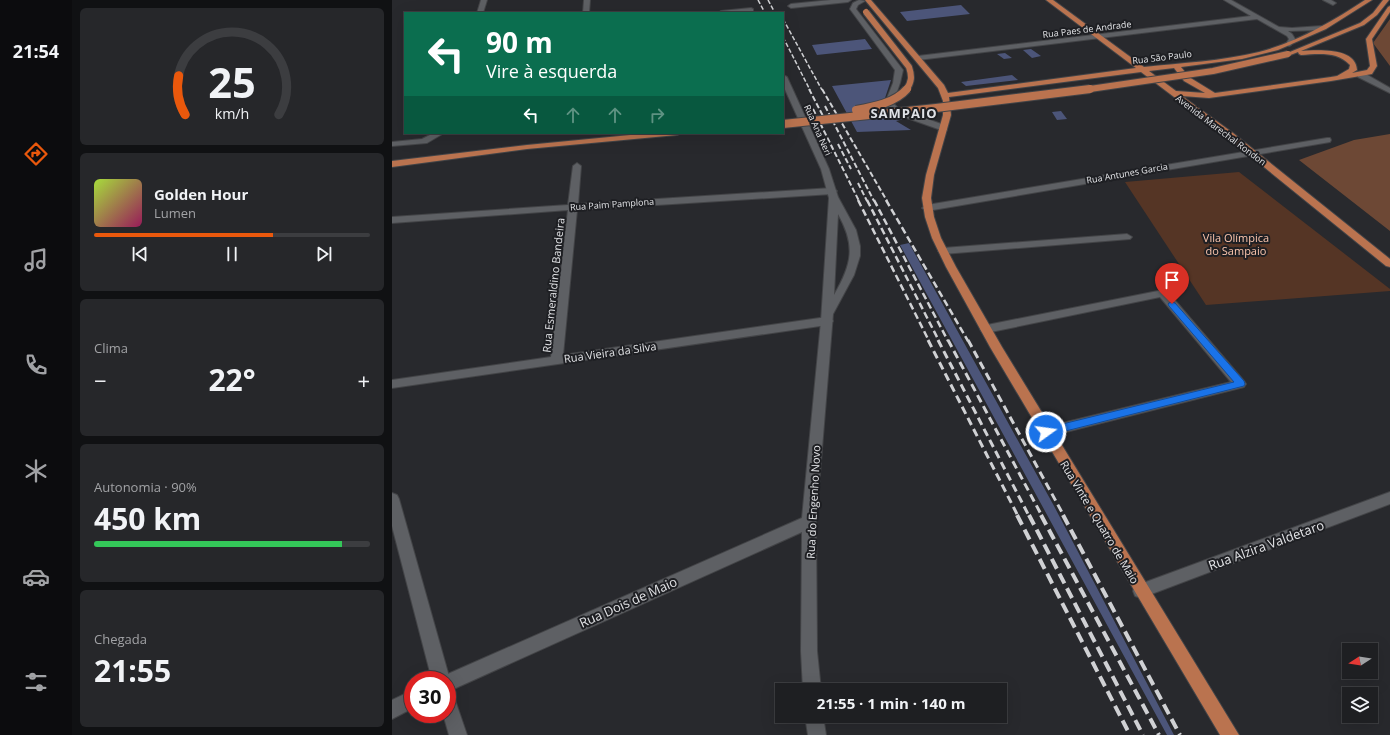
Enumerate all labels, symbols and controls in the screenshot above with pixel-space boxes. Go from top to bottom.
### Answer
street label: Rua Paes de Andrade [1042,17,1132,41]
text: 90 m [486,23,553,61]
icon: left [420,28,472,80]
text: 21:54 [13,39,59,63]
street label: Rua São Paulo [1132,47,1192,67]
text: 25 [208,54,256,110]
text: Vire à esquerda [486,59,617,83]
street label: Avenida Marechal Rondon [1173,92,1269,168]
street label: Rua Ana Neri [801,102,835,158]
text: km/h [215,103,249,122]
icon: left [520,104,542,126]
icon: ahead [562,104,584,126]
icon: ahead [604,104,626,126]
icon: right [646,104,668,126]
district label: SAMPAIO [870,104,938,122]
icon: directions [22,140,50,168]
street label: Rua Antunes Garcia [1085,159,1169,187]
text: Golden Hour [154,184,248,204]
street label: Rua Paim Pamplona [570,195,654,213]
text: Lumen [154,204,196,222]
street label: Rua Esmeraldino Bandeira [538,217,568,353]
park label: Vila Olímpica do Sampaio [1203,230,1269,258]
icon: previous [129,243,151,265]
icon: pause [221,243,243,265]
icon: next [313,243,335,265]
icon: music [22,246,50,274]
pin [1155,263,1189,304]
icon: arrive [1161,269,1183,291]
street label: Rua Vieira da Silva [563,338,657,366]
text: Clima [94,339,128,357]
icon: phone [22,351,50,379]
text: 22° [208,359,256,400]
text: − [94,365,107,395]
text: + [357,365,370,395]
position arrow [1025,411,1067,453]
street label: Rua do Engenho Novo [803,444,823,559]
icon: climate [22,457,50,485]
street label: Rua Vinte e Quatro de Maio [1057,458,1143,587]
text: Autonomia · 90% [94,478,197,496]
text: 450 km [94,498,201,539]
street label: Rua Alzira Valdetaro [1206,516,1327,574]
icon: car [22,563,50,591]
street label: Rua Dois de Maio [576,572,680,632]
text: Chegada [94,630,147,648]
north arrow [1342,643,1378,679]
map controls [1342,643,1378,723]
text: 21:55 [94,650,171,691]
icon: filters [22,668,50,696]
speed limit sign: 30 [404,671,456,723]
button: layers [1342,687,1378,723]
text: 21:55 · 1 min · 140 m [817,693,965,713]

